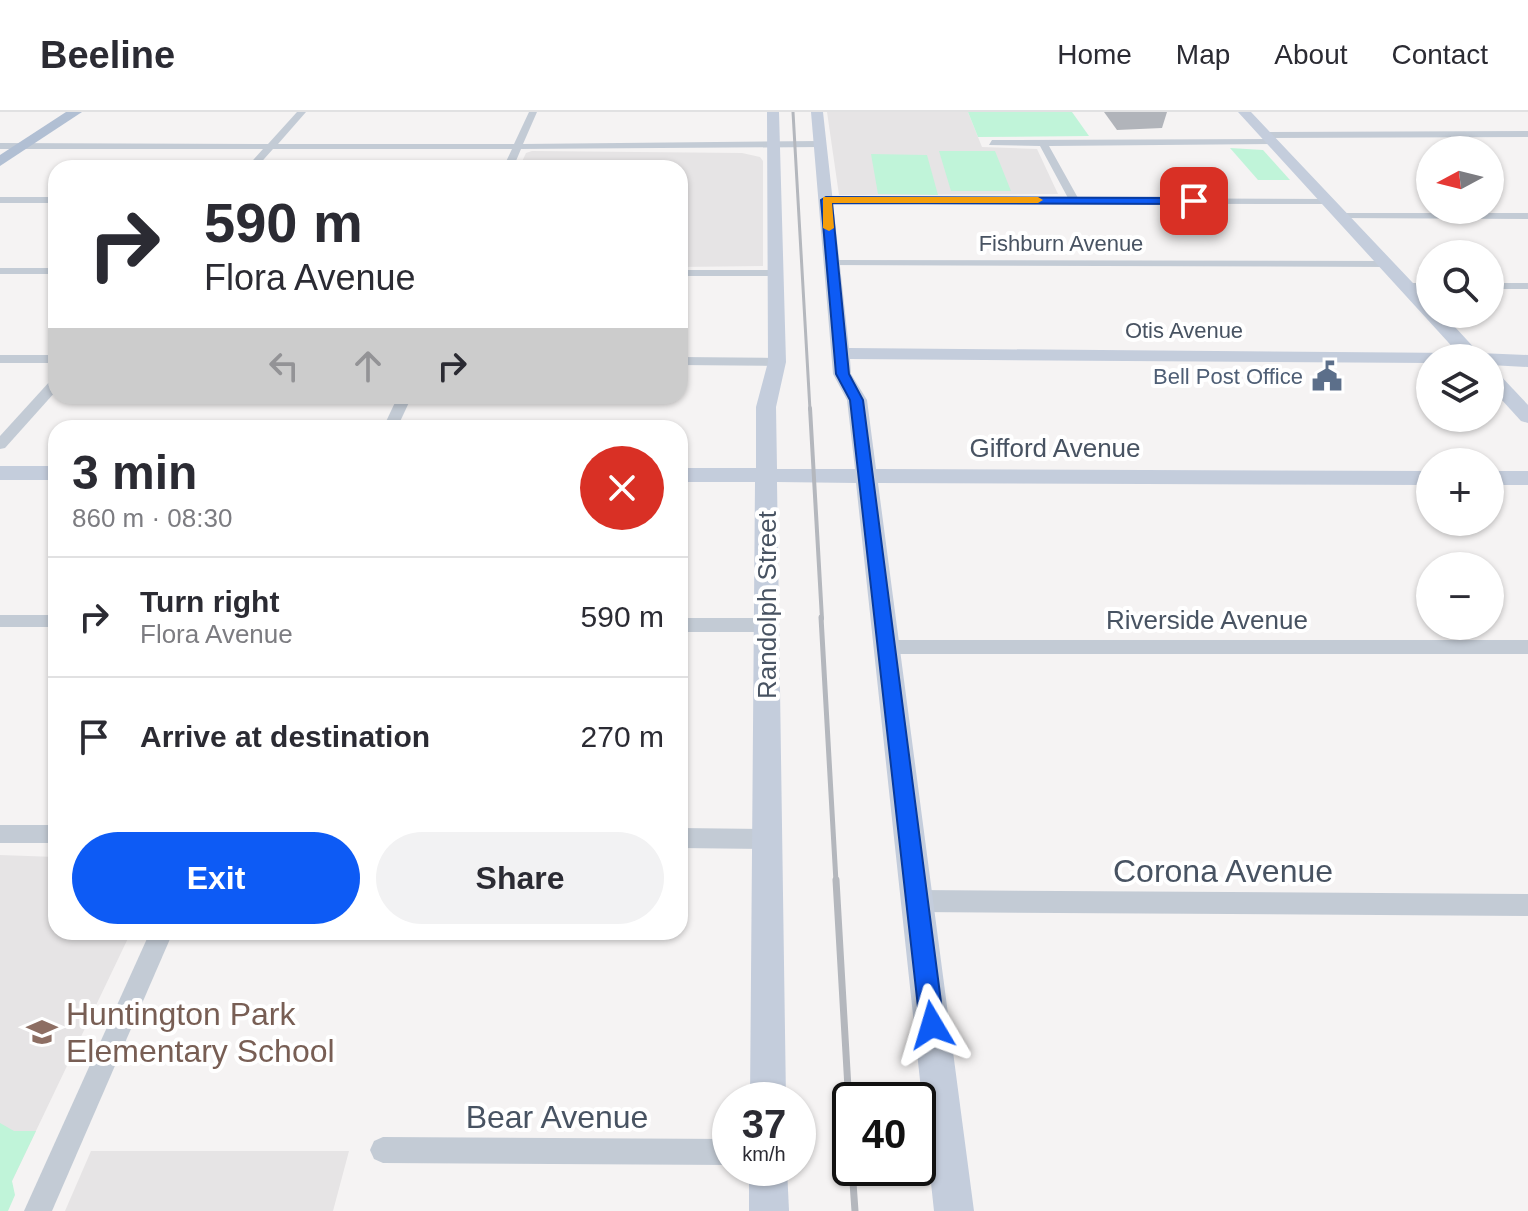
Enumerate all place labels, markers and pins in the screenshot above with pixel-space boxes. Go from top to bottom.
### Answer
pin [1160,167,1228,235]
public building icon: Bell Post Office [1310,359,1344,393]
place label: Bell Post Office [1153,364,1303,389]
place label: Huntington Park Elementary School [66,996,335,1069]
school or university icon: Huntington Park Elementary School [25,1015,59,1049]

